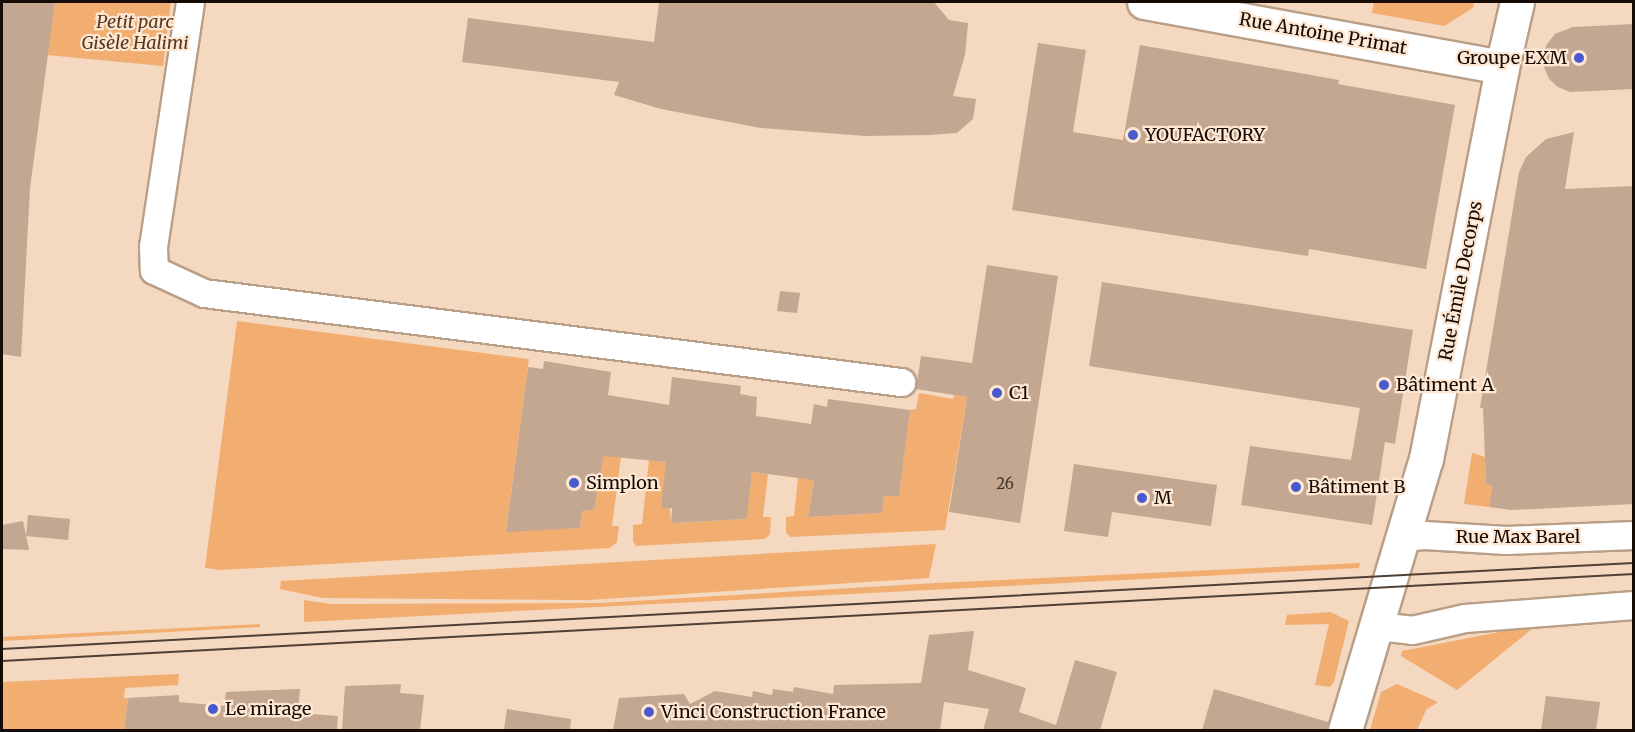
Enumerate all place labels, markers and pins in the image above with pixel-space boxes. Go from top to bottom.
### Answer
place label: Groupe EXM [1457,47,1567,69]
marker: Groupe EXM [1572,51,1586,65]
place label: YOUFACTORY [1145,124,1265,146]
marker: YOUFACTORY [1126,128,1140,142]
place label: Bâtiment A [1396,374,1494,396]
marker: Bâtiment A [1377,378,1391,392]
place label: C1 [1009,382,1029,404]
marker: C1 [990,386,1004,400]
place label: Simplon [586,472,659,494]
marker: Simplon [567,476,581,490]
place label: Bâtiment B [1308,476,1405,498]
marker: Bâtiment B [1289,480,1303,494]
place label: M [1154,487,1172,509]
marker: M [1135,491,1149,505]
place label: Le mirage [225,698,311,720]
place label: Vinci Construction France [661,701,886,723]
marker: Le mirage [206,702,220,716]
marker: Vinci Construction France [642,705,656,719]

